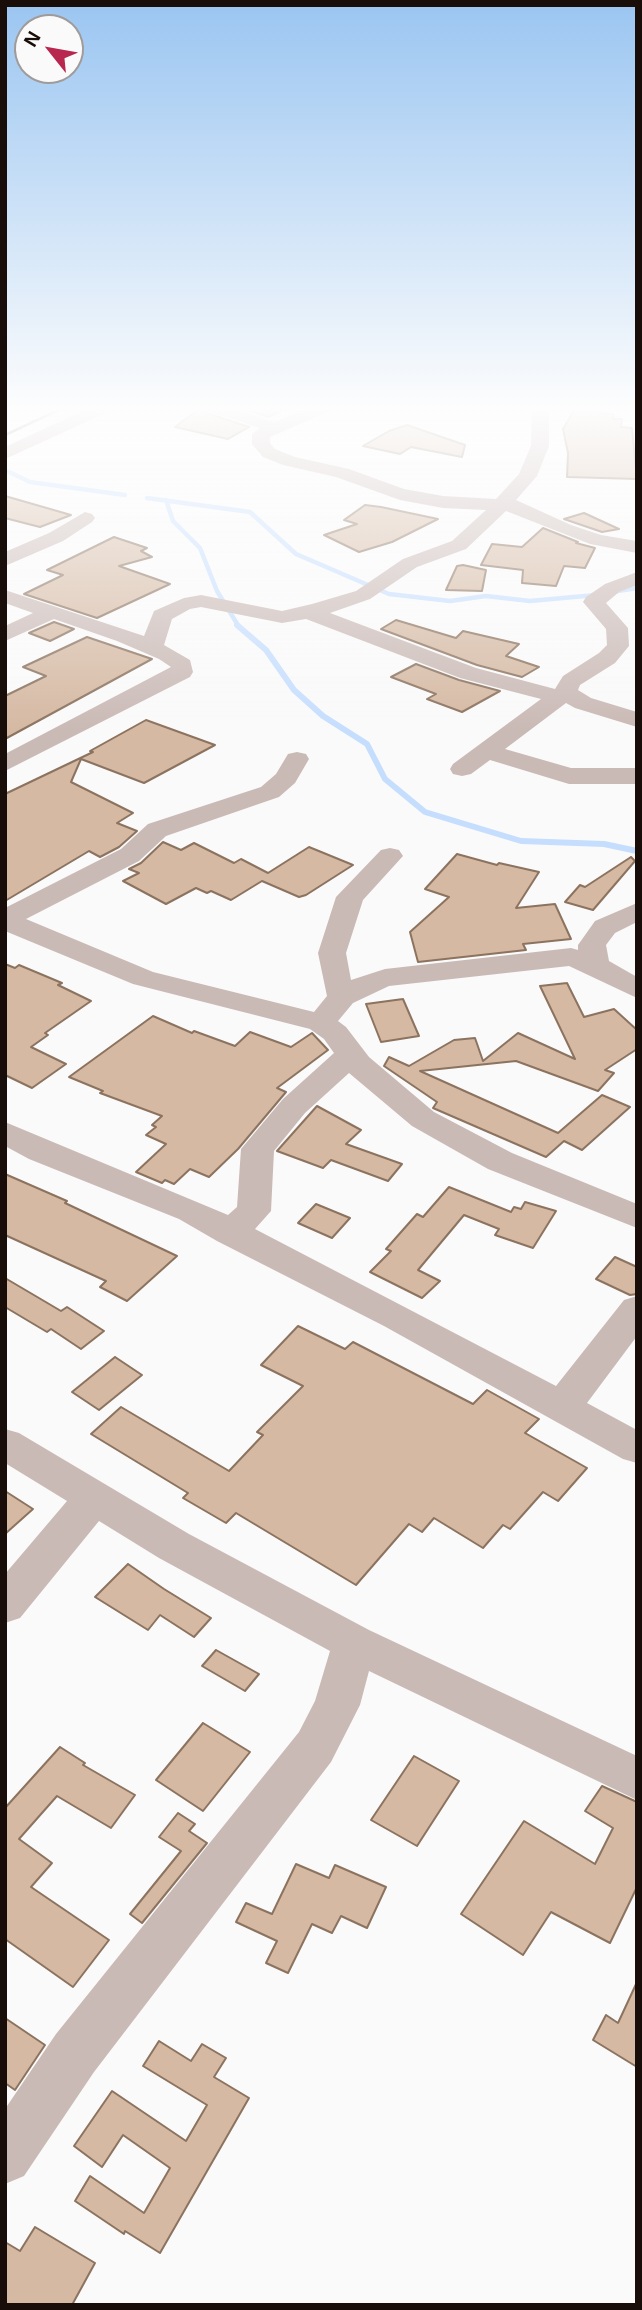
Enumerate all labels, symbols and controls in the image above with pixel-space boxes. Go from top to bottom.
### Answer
north arrow [14,14,84,84]
text: N [20,28,45,50]

